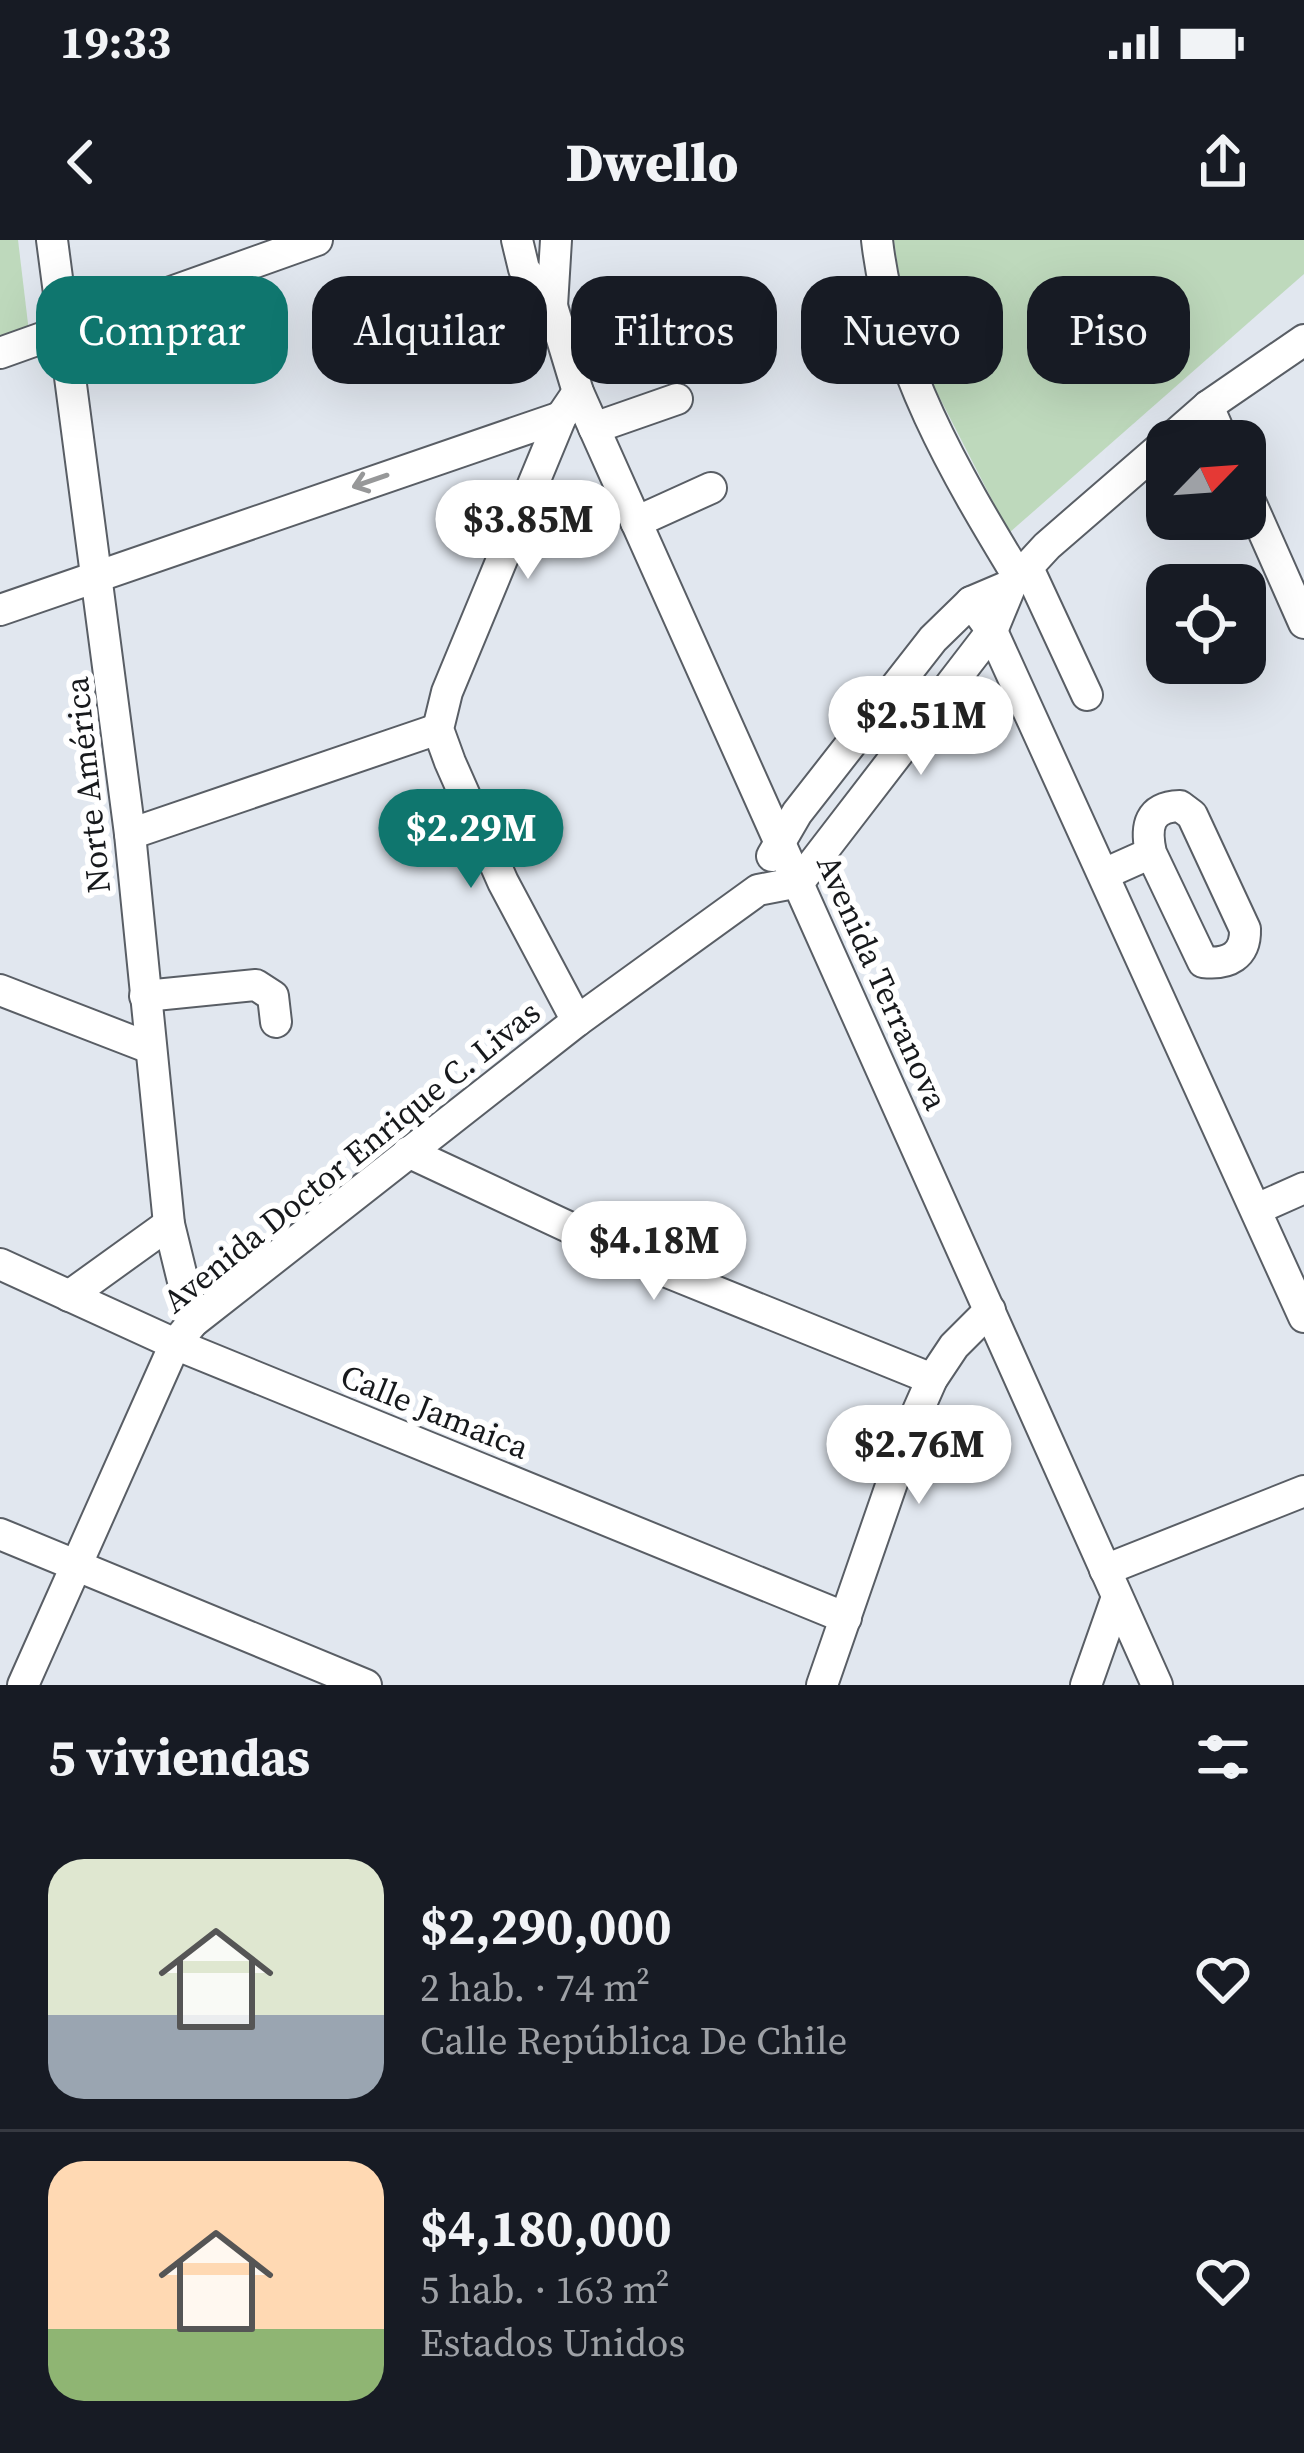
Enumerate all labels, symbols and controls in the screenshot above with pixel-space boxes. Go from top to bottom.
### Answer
text: 19:33 [60,11,171,73]
text: Dwello [566,125,738,199]
icon: back [48,129,114,195]
icon: share [1190,129,1256,195]
chip: Comprar [36,276,288,384]
chip: Alquilar [312,276,547,384]
chip: Filtros [571,276,777,384]
chip: Nuevo [801,276,1003,384]
chip: Piso [1027,276,1190,384]
north arrow [1146,420,1266,540]
map controls [1146,420,1266,684]
one-way arrow [352,472,390,494]
pin: $3.85M [430,480,626,582]
text: $3.85M [462,492,594,545]
button: locate [1146,564,1266,684]
street label: Norte América [54,675,121,895]
pin: $2.51M [823,676,1019,778]
text: $2.51M [855,688,987,741]
pin: $2.29M [373,789,569,891]
text: $2.29M [405,801,537,854]
street label: Avenida Terranova [806,848,959,1117]
street label: Avenida Doctor Enrique C. Livas [153,990,550,1323]
pin: $4.18M [556,1201,752,1303]
text: $4.18M [588,1213,720,1266]
street label: Calle Jamaica [334,1353,536,1470]
pin: $2.76M [821,1405,1017,1507]
text: $2.76M [853,1417,985,1470]
text: 5 viviendas [48,1722,310,1792]
icon: filters [1190,1724,1256,1790]
text: $2,290,000 [420,1891,672,1961]
icon: home [144,1907,288,2051]
icon: heart [1190,1946,1256,2012]
text: 2 hab. · 74 m² [420,1961,650,2014]
text: Calle República De Chile [420,2014,847,2067]
text: $4,180,000 [420,2193,672,2263]
icon: home [144,2209,288,2353]
icon: heart [1190,2248,1256,2314]
text: 5 hab. · 163 m² [420,2263,670,2316]
text: Estados Unidos [420,2316,685,2369]

